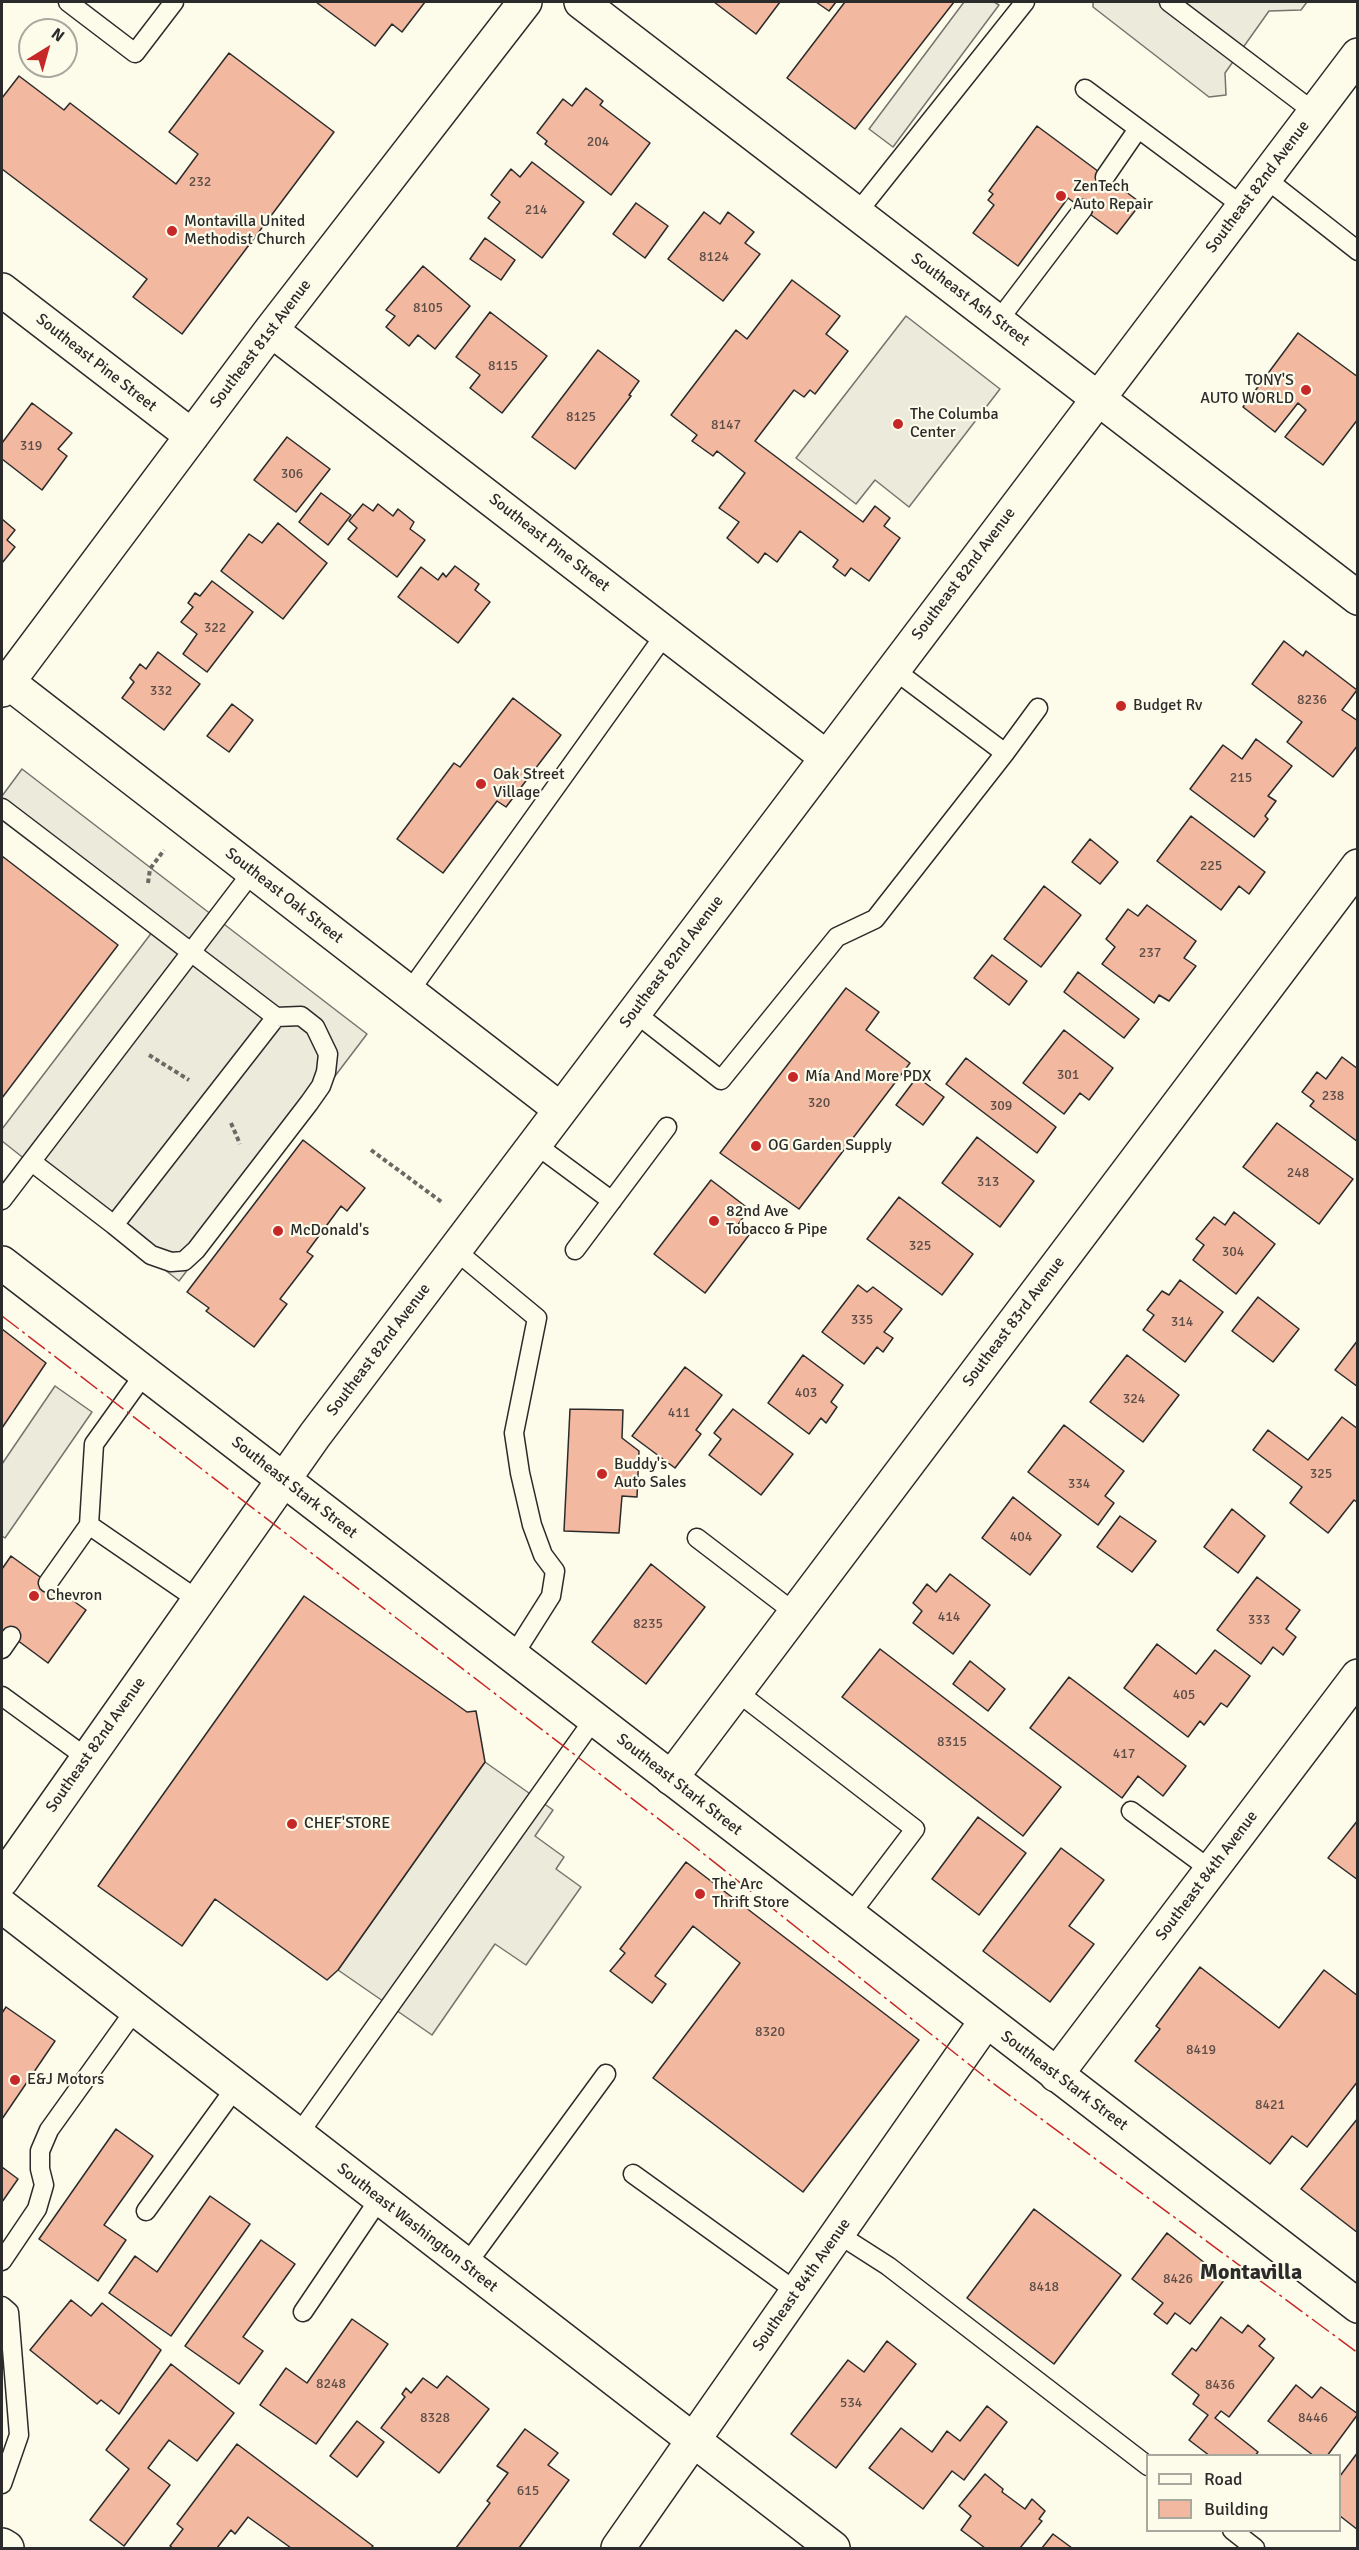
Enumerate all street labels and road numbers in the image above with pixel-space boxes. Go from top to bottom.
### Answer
street label: Southeast 82nd Avenue [1202,117,1314,257]
street label: Southeast Ash Street [907,249,1033,351]
street label: Southeast 81st Avenue [206,276,316,412]
street label: Southeast Pine Street [32,310,160,416]
street label: Southeast Pine Street [485,490,613,596]
street label: Southeast 82nd Avenue [908,504,1020,644]
street label: Southeast Oak Street [221,844,347,948]
street label: Southeast 82nd Avenue [616,892,728,1032]
street label: Southeast 83rd Avenue [959,1253,1069,1391]
street label: Southeast 82nd Avenue [323,1280,435,1420]
street label: Southeast Stark Street [227,1433,361,1543]
street label: Southeast 82nd Avenue [42,1674,150,1816]
street label: Southeast Stark Street [612,1730,746,1840]
street label: Southeast 84th Avenue [1152,1807,1262,1945]
street label: Southeast Stark Street [997,2027,1131,2135]
street label: Southeast Washington Street [333,2159,501,2297]
street label: Southeast 84th Avenue [749,2215,855,2355]

